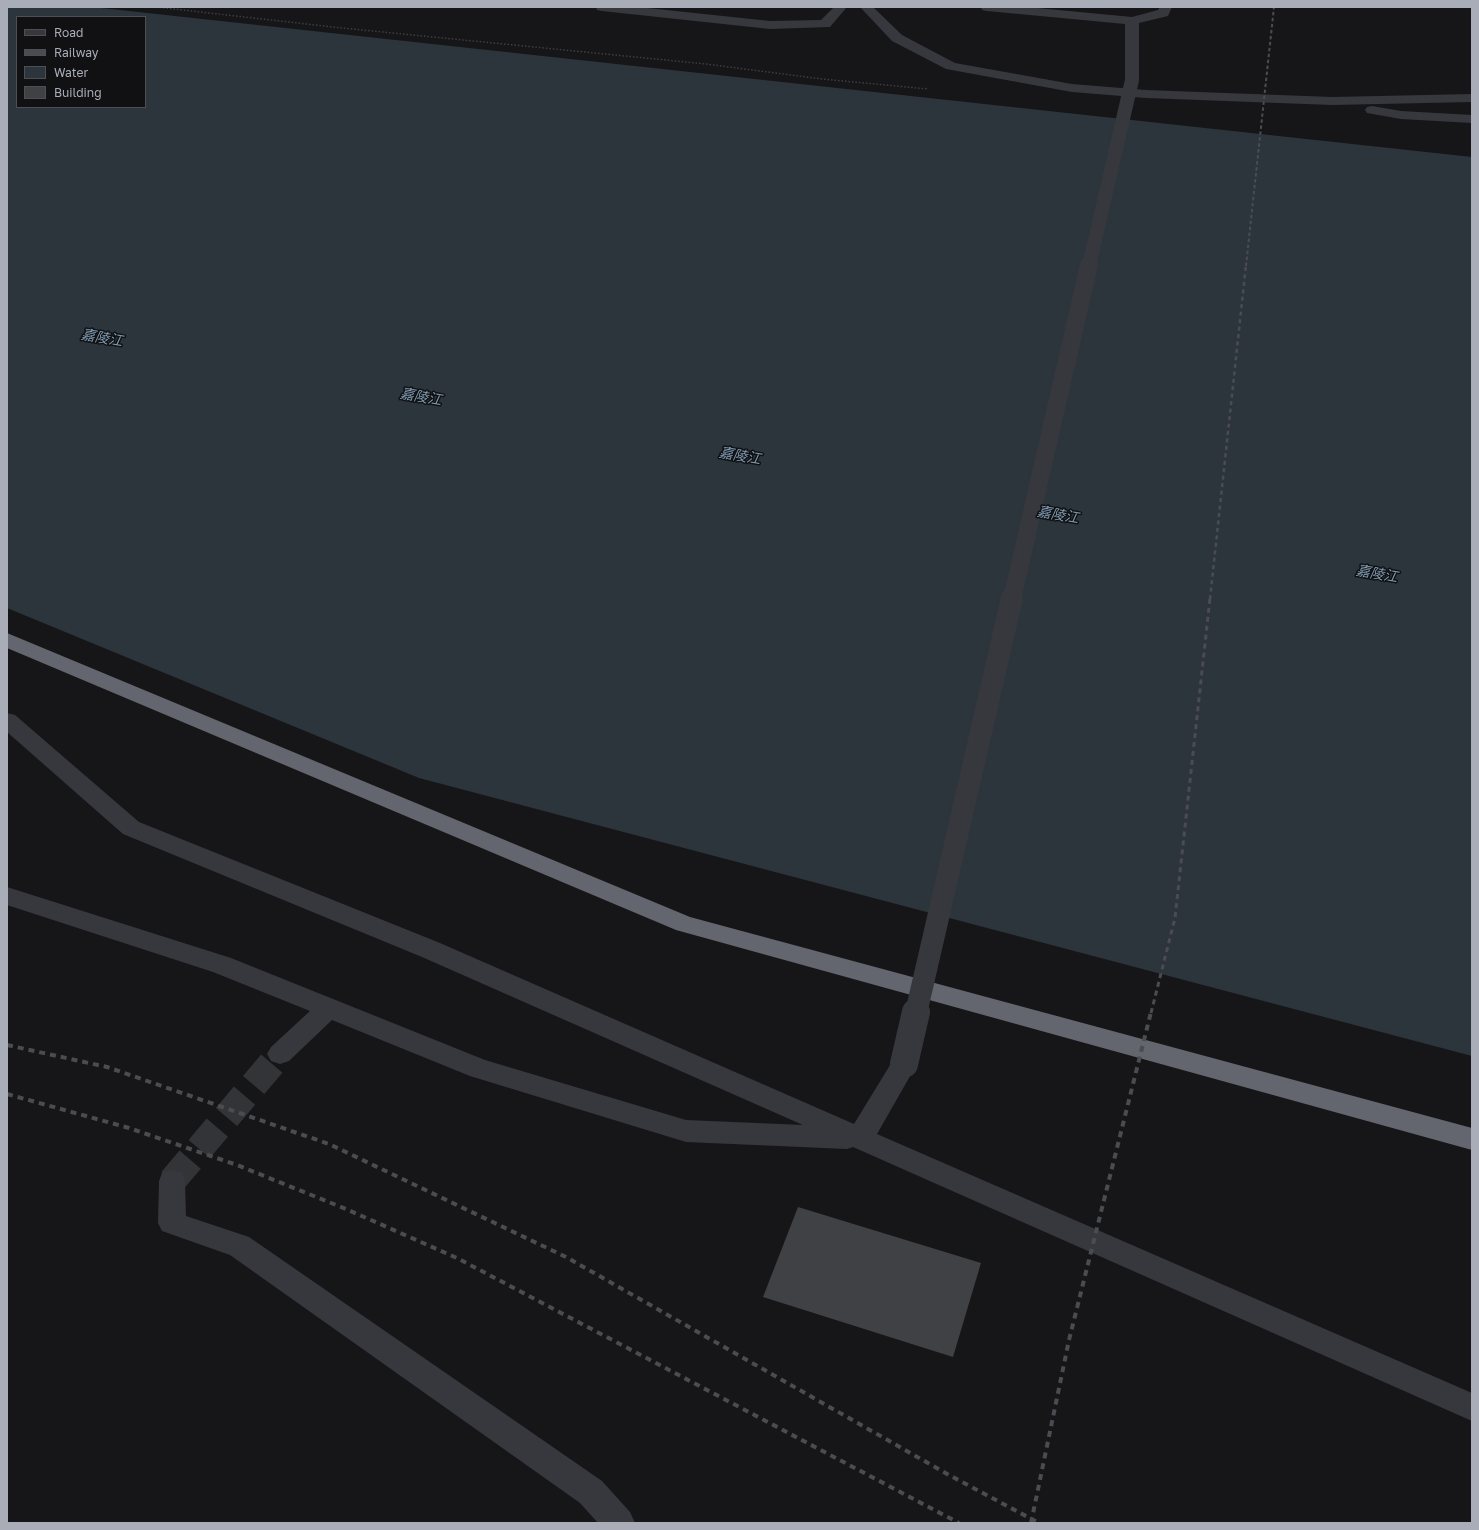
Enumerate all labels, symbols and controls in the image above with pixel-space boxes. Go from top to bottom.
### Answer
legend [16,16,146,108]
text: Road [54,25,83,40]
text: Railway [54,45,99,60]
text: Water [54,65,88,80]
text: Building [54,85,102,100]
water label: 嘉陵江 [80,326,124,350]
water label: 嘉陵江 [399,385,443,409]
water label: 嘉陵江 [718,444,762,468]
water label: 嘉陵江 [1036,503,1080,527]
water label: 嘉陵江 [1355,562,1399,586]

